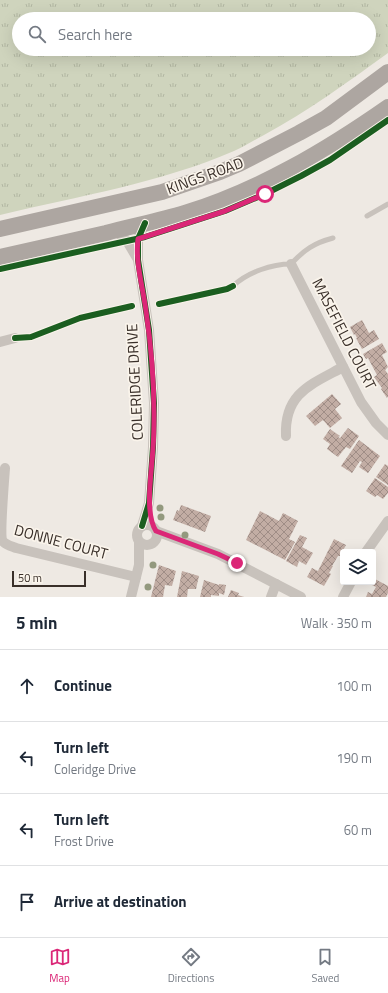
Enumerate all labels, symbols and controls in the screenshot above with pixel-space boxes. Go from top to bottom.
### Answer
search box [12,12,376,56]
icon: search [26,23,48,45]
text: Search here [58,23,132,46]
street label: KINGS ROAD [163,151,247,200]
route start [256,185,274,203]
street label: MASEFIELD COURT [306,274,383,394]
street label: COLERIDGE DRIVE [120,323,149,441]
street label: DONNE COURT [12,518,111,565]
map controls [340,549,376,585]
button: layers [340,549,376,585]
route end [228,554,246,572]
scale bar [12,569,86,588]
text: 50 m [18,570,42,586]
text: 5 min [16,610,57,636]
text: Walk · 350 m [301,613,372,633]
text: Continue [54,674,112,697]
icon: ahead [16,675,38,697]
text: 100 m [336,676,372,696]
text: Turn left [54,736,109,759]
icon: left [16,747,38,769]
text: 190 m [336,748,372,768]
text: Coleridge Drive [54,759,136,779]
text: Turn left [54,808,109,831]
icon: left [16,819,38,841]
text: 60 m [344,820,372,840]
text: Frost Drive [54,831,114,851]
text: Arrive at destination [54,890,187,913]
icon: arrive [16,891,38,913]
tab: Map [49,946,71,986]
tab: Directions [168,946,214,986]
tab: Saved [311,946,339,986]

